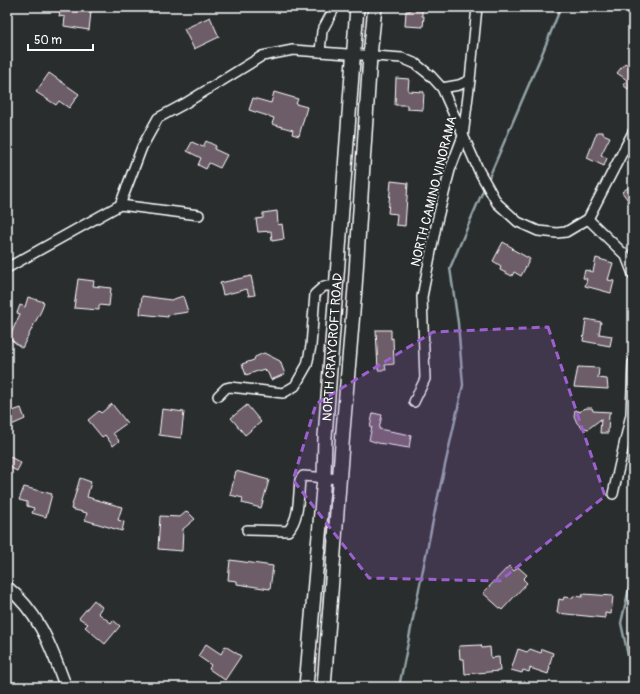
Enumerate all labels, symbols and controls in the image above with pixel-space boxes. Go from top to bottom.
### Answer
scale bar [28,26,93,52]
text: 50 m [34,33,62,48]
street label: NORTH CAMINO VINORAMA [408,114,461,268]
street label: NORTH CRAYCROFT ROAD [319,272,346,422]

